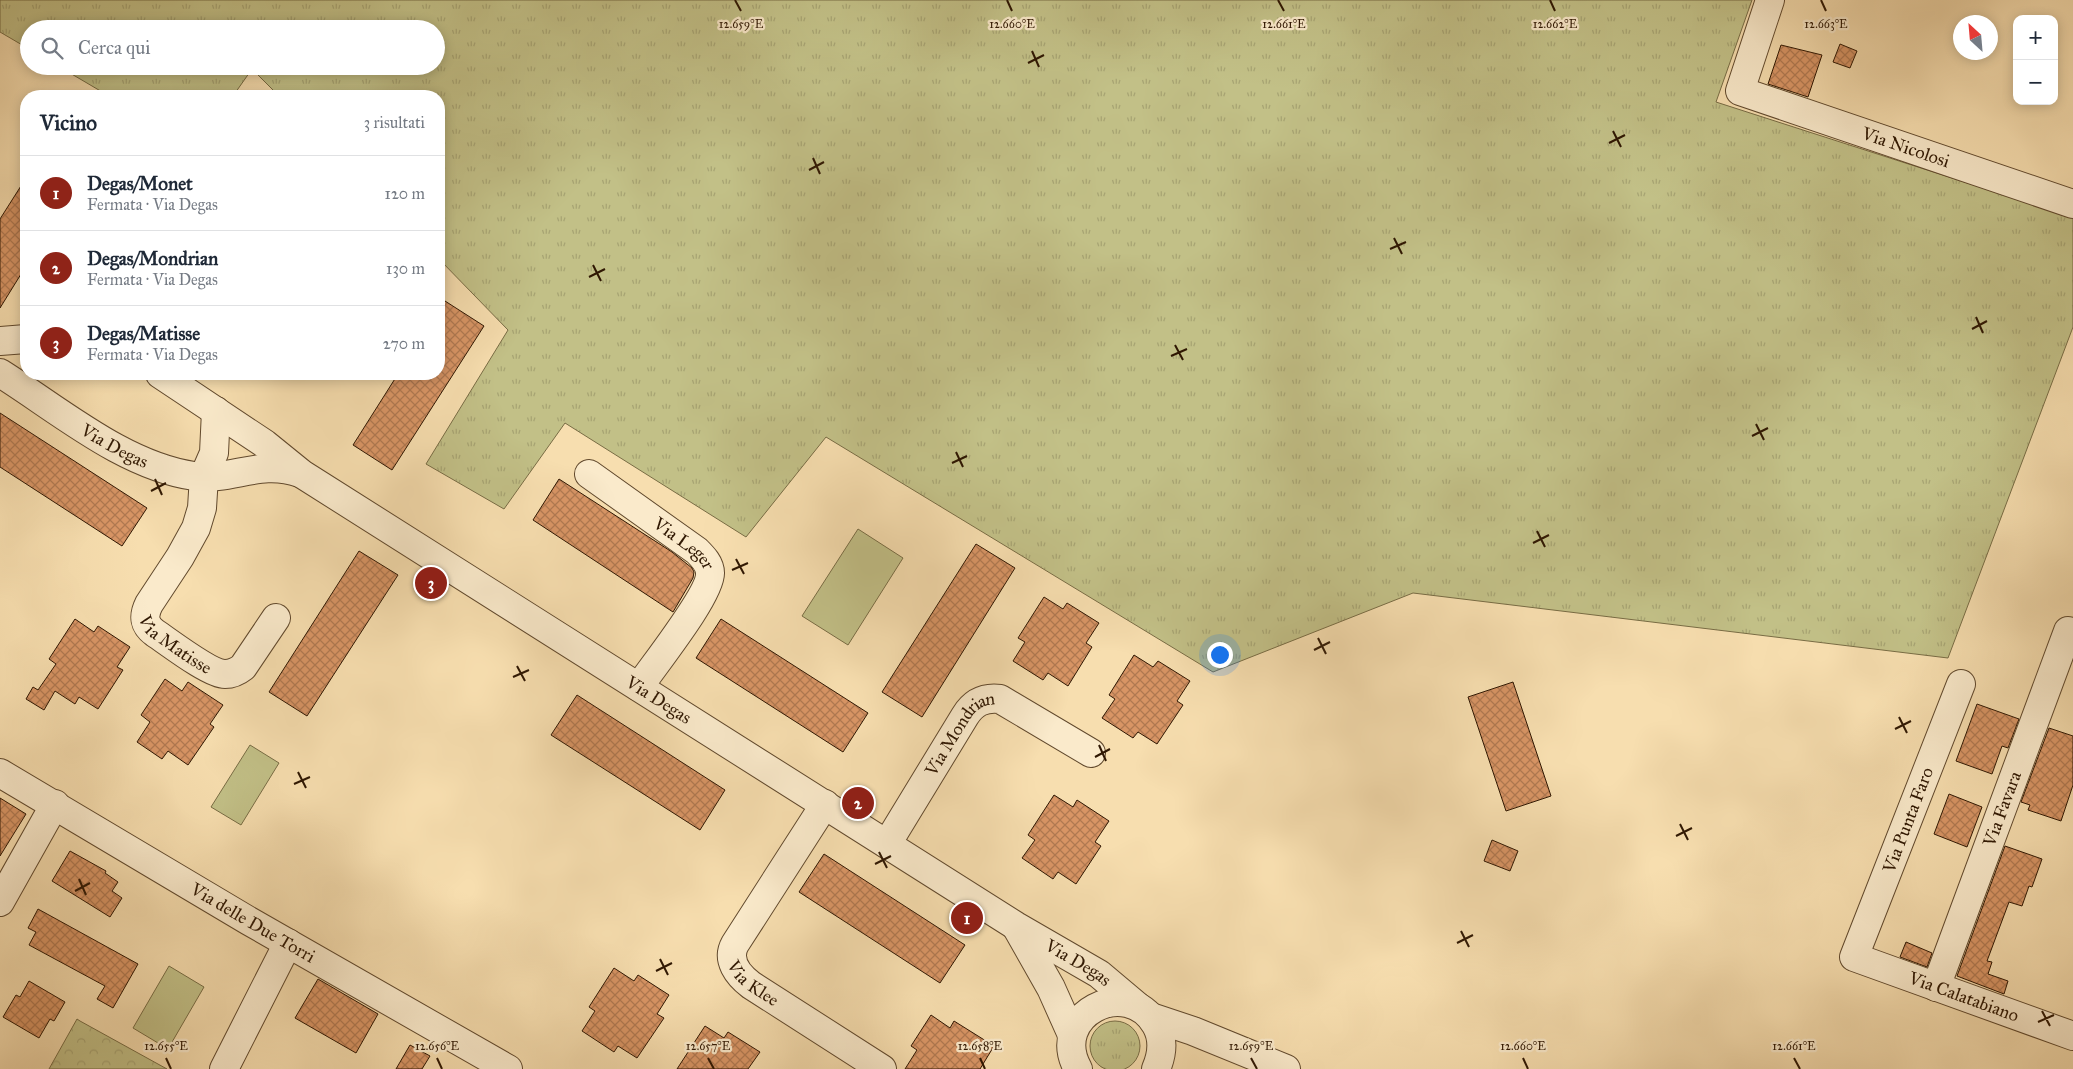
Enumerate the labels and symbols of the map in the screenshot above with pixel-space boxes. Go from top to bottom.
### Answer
north arrow [1953,15,1998,60]
text: 12.659°E [719,17,764,31]
text: 12.660°E [989,17,1035,31]
text: 12.661°E [1262,17,1306,31]
text: 12.662°E [1533,17,1578,31]
text: 12.663°E [1804,17,1848,31]
street label: Via Nicolosi [1858,122,1953,172]
street label: Via Degas [76,418,151,473]
street label: Via Leger [648,512,720,573]
pin: 3 [415,564,447,602]
street label: Via Matisse [133,612,216,679]
your location [1207,642,1233,668]
street label: Via Degas [621,670,696,729]
street label: Via Mondrian [920,687,996,781]
street label: Via Punta Faro [1877,764,1938,877]
street label: Via Favara [1978,768,2026,850]
pin: 2 [842,784,874,822]
street label: Via delle Due Torri [186,877,319,968]
pin: 1 [951,899,983,937]
street label: Via Degas [1040,934,1116,991]
street label: Via Klee [722,956,783,1011]
street label: Via Calatabiano [1905,966,2022,1027]
text: 12.655°E [144,1039,188,1053]
text: 12.656°E [415,1039,460,1053]
text: 12.657°E [686,1039,731,1053]
text: 12.658°E [958,1039,1003,1053]
text: 12.659°E [1229,1039,1274,1053]
text: 12.660°E [1500,1039,1546,1053]
text: 12.661°E [1772,1039,1816,1053]

